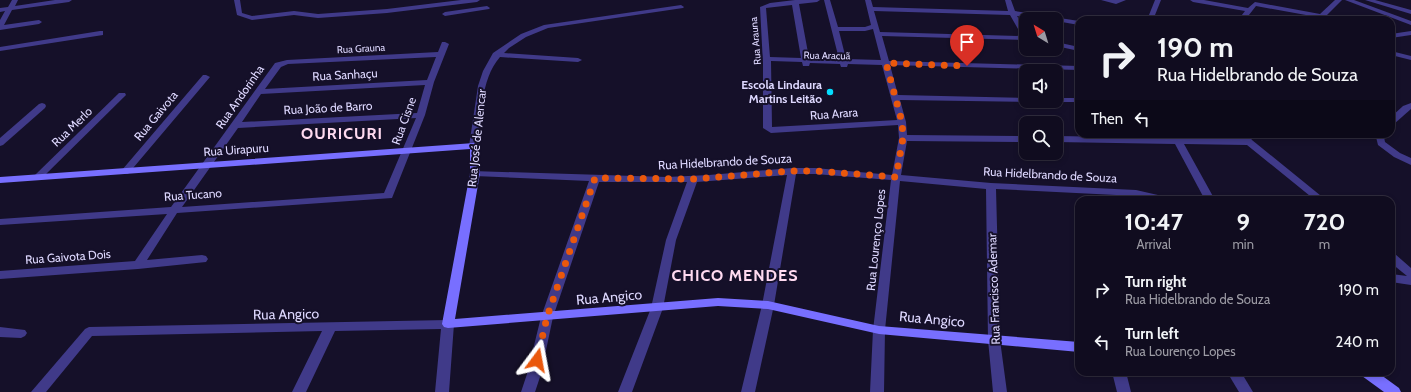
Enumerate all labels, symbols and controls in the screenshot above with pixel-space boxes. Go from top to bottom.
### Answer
north arrow [1019,12,1063,56]
map controls [1019,12,1063,160]
street label: Rua Arauna [747,16,764,65]
pin [950,25,984,66]
text: 190 m [1157,30,1233,64]
icon: arrive [956,31,978,53]
icon: right [1091,32,1143,84]
street label: Rua Grauna [337,41,386,56]
street label: Rua Aracuã [803,49,851,62]
street label: Rua Andorinha [212,62,267,132]
button: sound [1019,64,1063,108]
text: Rua Hidelbrando de Souza [1157,64,1358,86]
street label: Rua Sanhaçu [312,65,378,84]
place label: Escola Lindaura Martins Leitão [741,77,822,106]
marker: Escola Lindaura Martins Leitão [825,87,835,97]
street label: Rua Gaivota [130,88,181,144]
street label: Rua José de Alencar [464,88,489,188]
street label: Rua Cisne [388,95,419,147]
street label: Rua João de Barro [283,98,373,117]
street label: Rua Merlo [48,103,95,150]
street label: Rua Arara [809,104,859,123]
icon: left [1131,108,1153,130]
text: Then [1091,110,1123,128]
button: search [1019,116,1063,160]
district label: OURICURI [301,124,383,143]
street label: Rua Uirapuru [203,140,269,159]
street label: Rua Hidelbrando de Souza [658,150,793,172]
street label: Rua Hidelbrando de Souza [983,164,1118,186]
street label: Rua Tucano [164,185,223,204]
street label: Rua Lourenço Lopes [863,188,888,291]
text: 10:47 [1125,207,1183,236]
text: 9 [1236,207,1250,236]
text: 720 [1304,207,1345,236]
street label: Rua Francisco Ademar [984,233,1003,345]
text: Arrival [1136,236,1171,252]
text: min [1232,236,1254,252]
text: m [1319,236,1330,252]
street label: Rua Gaivota Dois [25,246,111,267]
district label: CHICO MENDES [672,266,798,285]
text: Turn right [1125,273,1186,291]
icon: right [1091,279,1113,301]
text: 190 m [1339,281,1379,299]
street label: Rua Angico [575,285,643,309]
text: Rua Hidelbrando de Souza [1125,291,1270,307]
street label: Rua Angico [253,304,319,324]
street label: Rua Angico [898,307,966,331]
text: Turn left [1125,325,1179,343]
icon: left [1091,331,1113,353]
text: 240 m [1335,333,1379,351]
position arrow [516,339,558,381]
text: Rua Lourenço Lopes [1125,343,1236,359]

